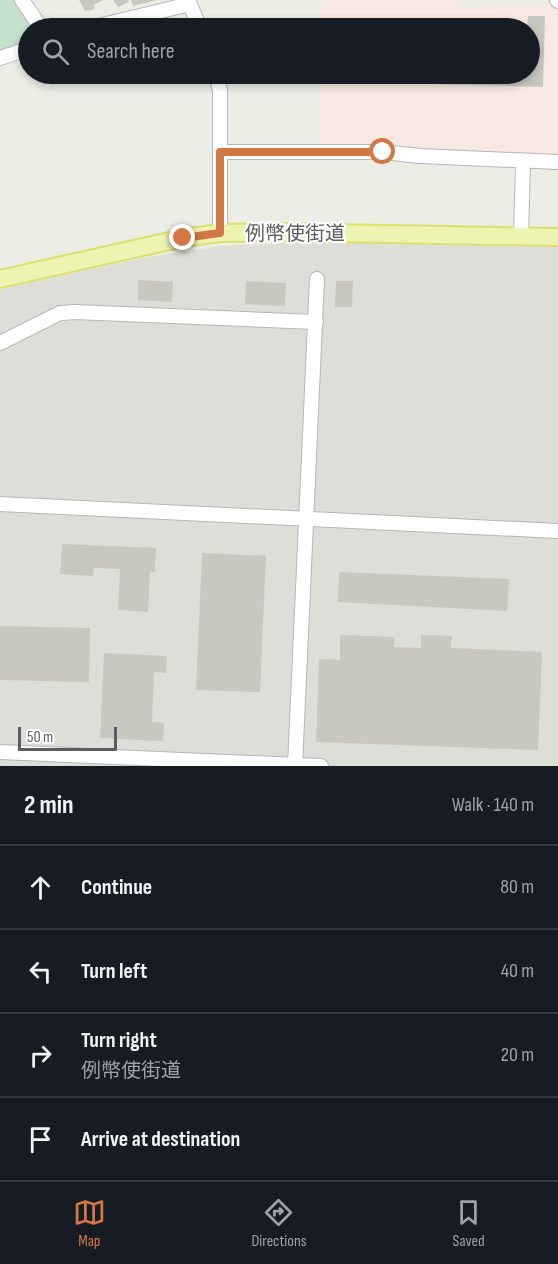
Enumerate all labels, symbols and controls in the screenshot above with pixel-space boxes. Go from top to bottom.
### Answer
search box [18,18,540,84]
icon: search [39,35,72,68]
text: Search here [87,38,174,65]
route start [369,138,395,164]
street label: 例幣使街道 [245,222,345,246]
route end [169,224,195,250]
scale bar [18,724,117,752]
text: 50 m [27,728,53,747]
text: 2 min [24,790,74,821]
text: Walk · 140 m [452,793,534,817]
icon: ahead [24,871,57,904]
text: Continue [81,874,152,901]
text: 80 m [500,875,534,899]
icon: left [24,955,57,988]
text: Turn left [81,958,147,985]
text: 40 m [501,959,534,983]
text: Turn right [81,1027,157,1054]
icon: right [24,1039,57,1072]
text: 20 m [501,1043,534,1067]
text: 例幣使街道 [81,1059,181,1083]
icon: arrive [24,1123,57,1156]
text: Arrive at destination [81,1126,240,1153]
tab: Map [73,1196,106,1251]
tab: Directions [251,1196,307,1251]
tab: Saved [452,1196,485,1251]

